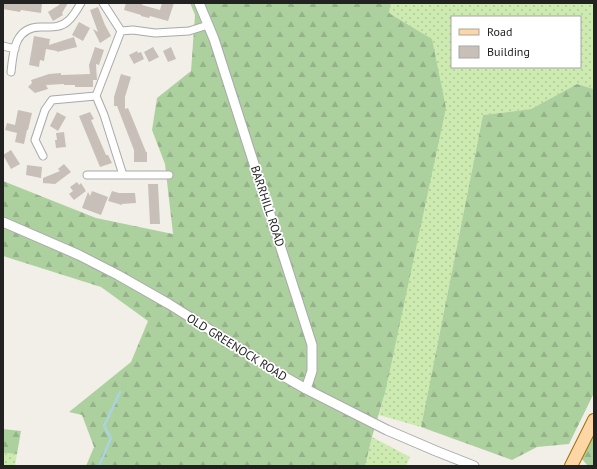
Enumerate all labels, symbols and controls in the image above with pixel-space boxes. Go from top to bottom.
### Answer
legend [451,16,581,68]
text: Road [487,24,512,39]
text: Building [487,44,530,59]
street label: BARRHILL ROAD [248,164,288,249]
street label: OLD GREENOCK ROAD [184,310,290,384]

